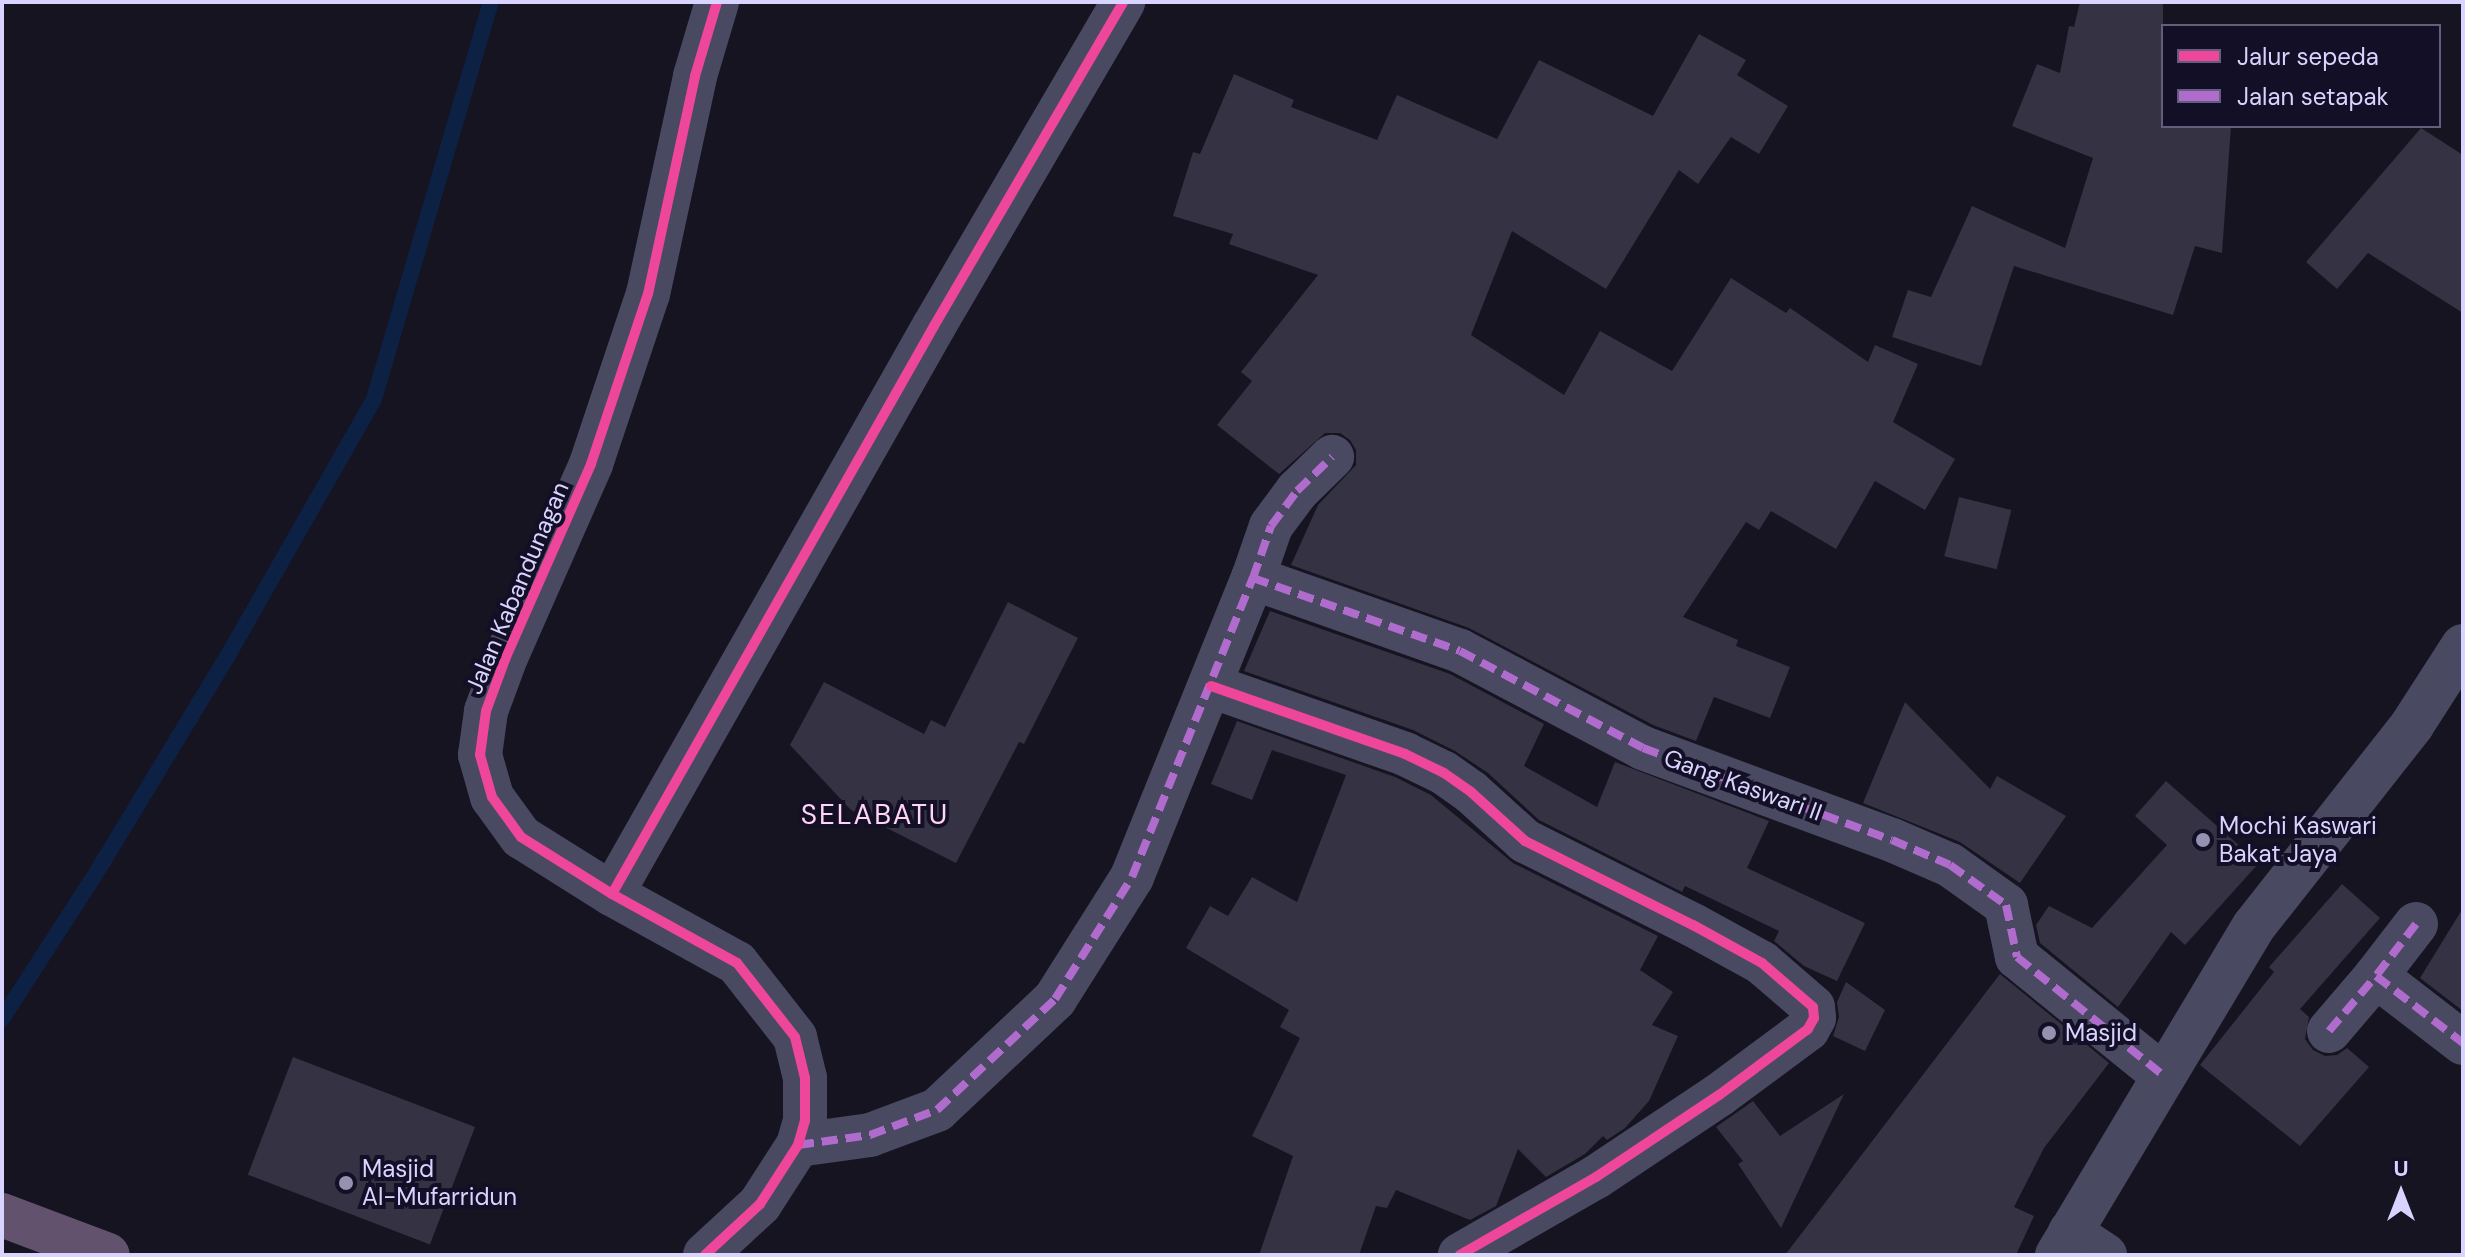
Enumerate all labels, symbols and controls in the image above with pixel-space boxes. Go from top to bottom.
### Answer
legend [2161,24,2441,128]
text: Jalur sepeda [2237,41,2379,72]
text: Jalan setapak [2237,81,2389,112]
street label: Jalan Kabandunagan [459,477,575,699]
street label: Gang Kaswari II [1660,743,1826,827]
district label: SELABATU [801,798,949,832]
place label: Mochi Kaswari Bakat Jaya [2219,812,2377,868]
marker: Mochi Kaswari Bakat Jaya [2194,831,2212,849]
place label: Masjid [2065,1019,2137,1047]
marker: Masjid [2040,1024,2058,1042]
north arrow [2361,1153,2441,1233]
text: U [2393,1154,2409,1183]
place label: Masjid Al-Mufarridun [362,1155,517,1211]
marker: Masjid Al-Mufarridun [337,1174,355,1192]

